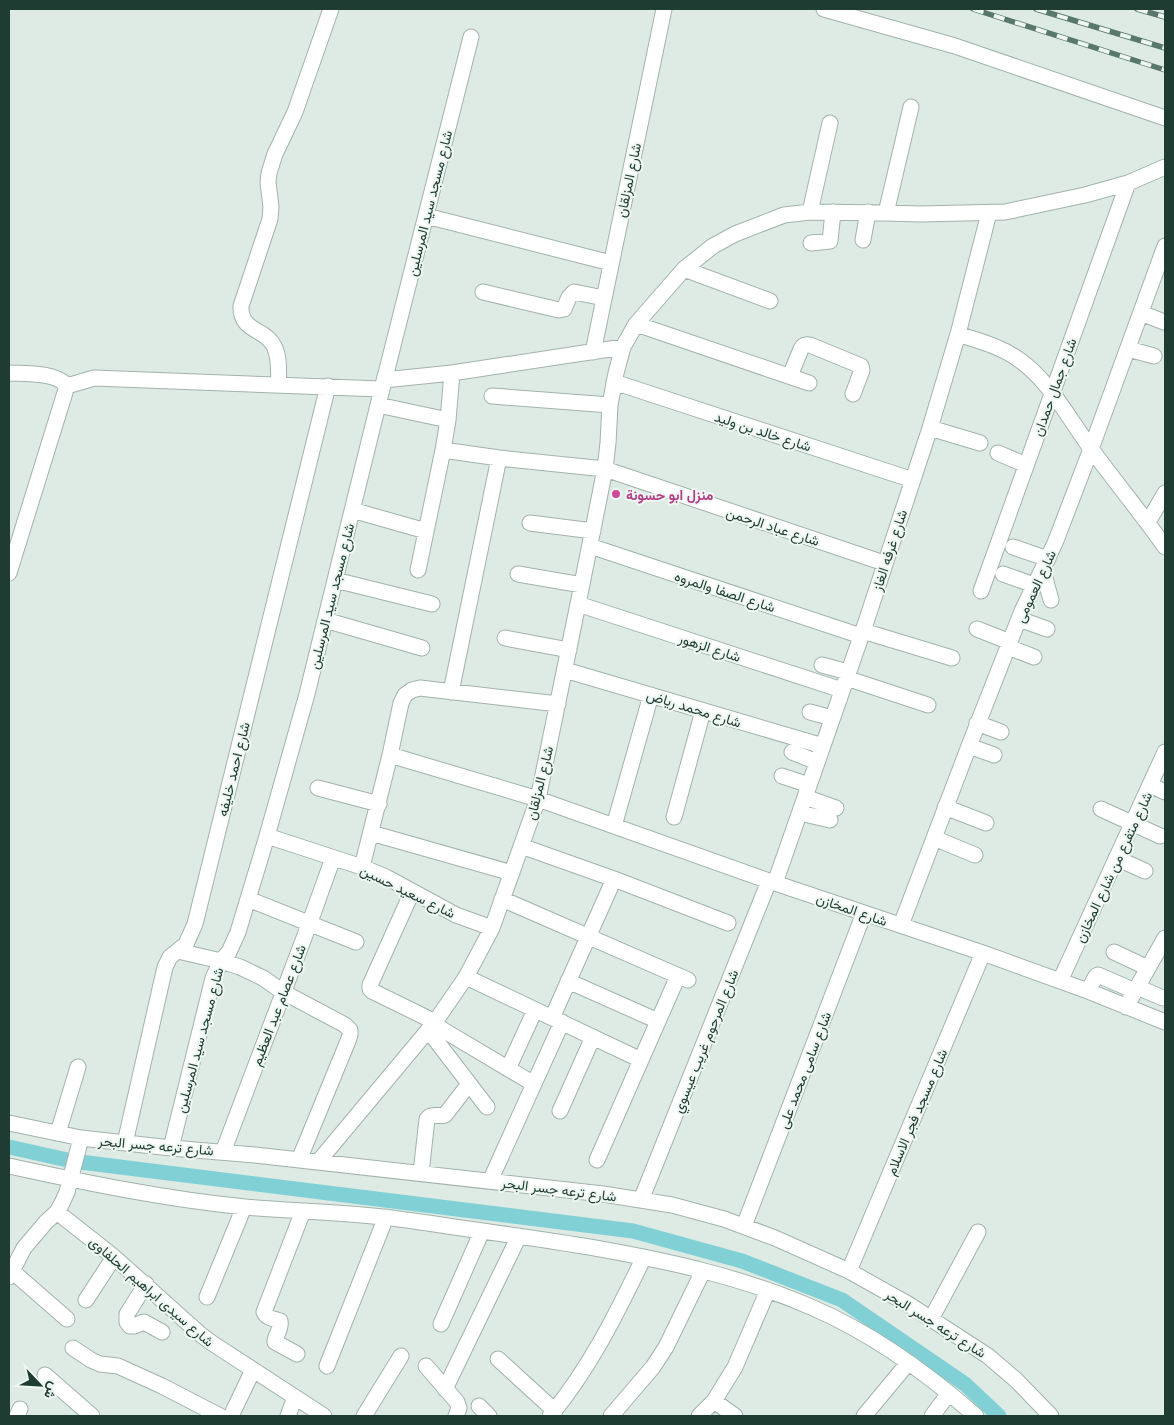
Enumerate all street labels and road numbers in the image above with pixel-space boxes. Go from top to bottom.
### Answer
street label: شارع مسجد سيد المرسلين [402,128,458,278]
street label: شارع المزلقان [611,141,647,219]
street label: شارع جمال حمدان [1027,335,1082,439]
street label: شارع خالد بن وليد [712,406,814,457]
street label: شارع عباد الرحمن [723,502,822,552]
street label: شارع غرفه الغاز [867,507,913,595]
street label: شارع مسجد سيد المرسلين [304,521,360,671]
street label: شارع العمومى [1010,547,1062,626]
street label: شارع الصفا والمروه [672,566,778,618]
street label: شارع الزهور [675,628,743,668]
street label: شارع محمد رياض [644,685,744,733]
street label: شارع احمد خليفه [212,720,256,819]
street label: شارع المزلقان [521,744,559,823]
street label: شارع متفرع من شارع المخازن [1070,789,1158,946]
street label: شارع سعيد حسين [356,860,459,924]
street label: شارع المخازن [813,888,890,932]
street label: شارع عصام عبد العظيم [246,942,312,1069]
street label: شارع مسجد سيد المرسلين [170,965,229,1115]
street label: شارع المرحوم غريب عيسوي [668,967,745,1117]
street label: شارع سامى محمد على [773,1009,837,1132]
street label: شارع مسجد فجر الاسلام [881,1046,953,1179]
street label: شارع ترعه جسر البحر [96,1130,215,1162]
street label: شارع ترعه جسر البحر [499,1172,618,1207]
street label: شارع سيدى ابراهيم الحلفاوى [84,1232,218,1352]
street label: شارع ترعه جسر البحر [880,1284,990,1363]

